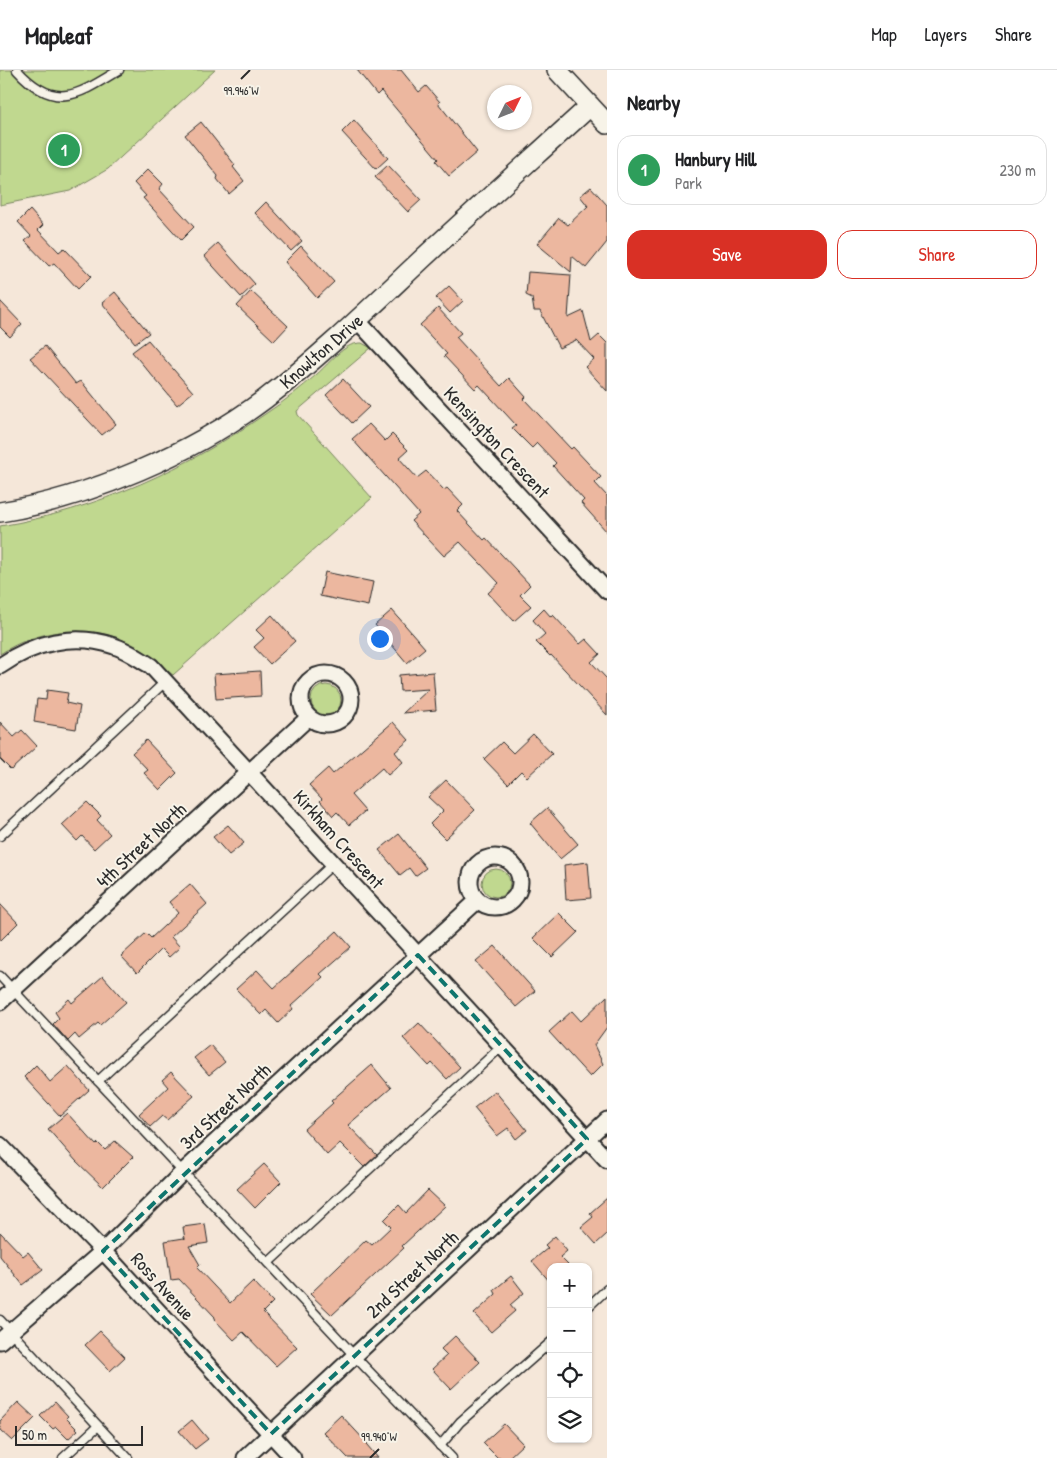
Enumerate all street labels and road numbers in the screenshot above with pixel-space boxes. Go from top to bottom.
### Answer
street label: Knowlton Drive [274,307,369,395]
street label: Kensington Crescent [438,380,556,504]
street label: Kirkham Crescent [288,784,391,894]
street label: 4th Street North [90,797,192,893]
street label: 3rd Street North [174,1057,276,1155]
street label: 2nd Street North [360,1224,464,1324]
street label: Ross Avenue [125,1246,201,1326]

